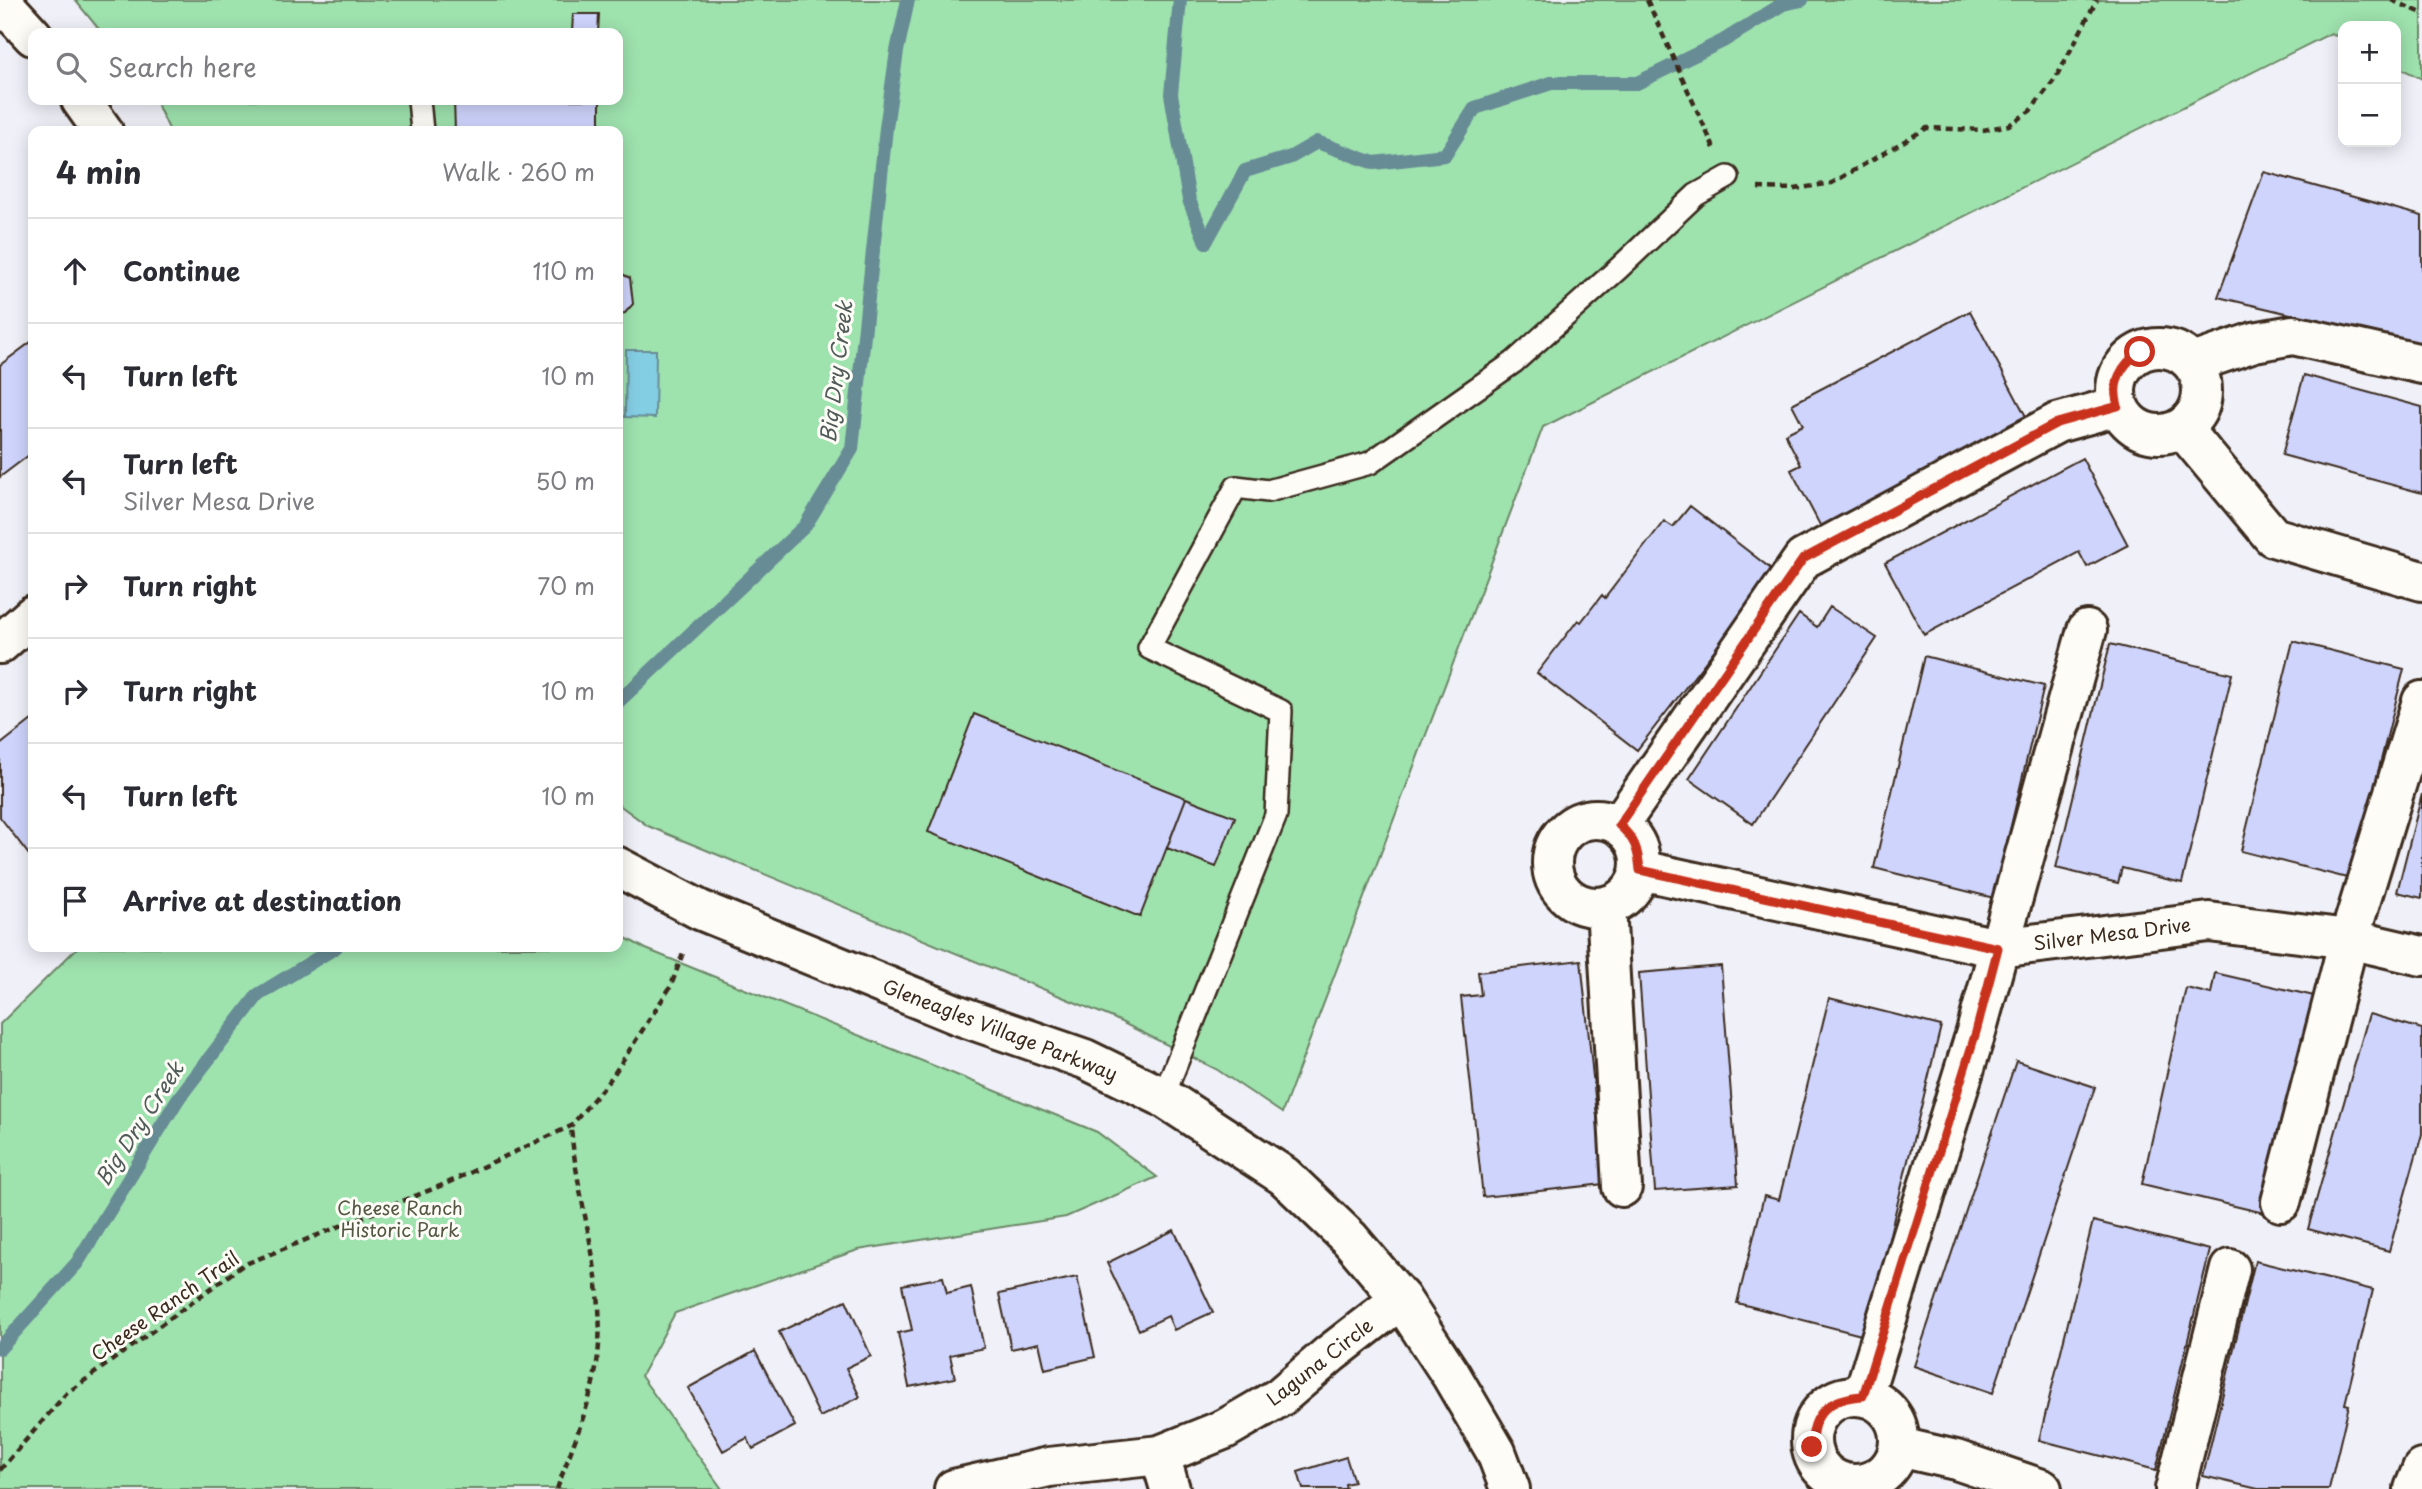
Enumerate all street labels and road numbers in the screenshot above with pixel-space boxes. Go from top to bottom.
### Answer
street label: Silver Mesa Drive [2032,909,2192,957]
street label: Gleneagles Village Parkway [879,971,1122,1087]
street label: Cheese Ranch Trail [85,1243,244,1367]
street label: Laguna Circle [1260,1311,1379,1412]

